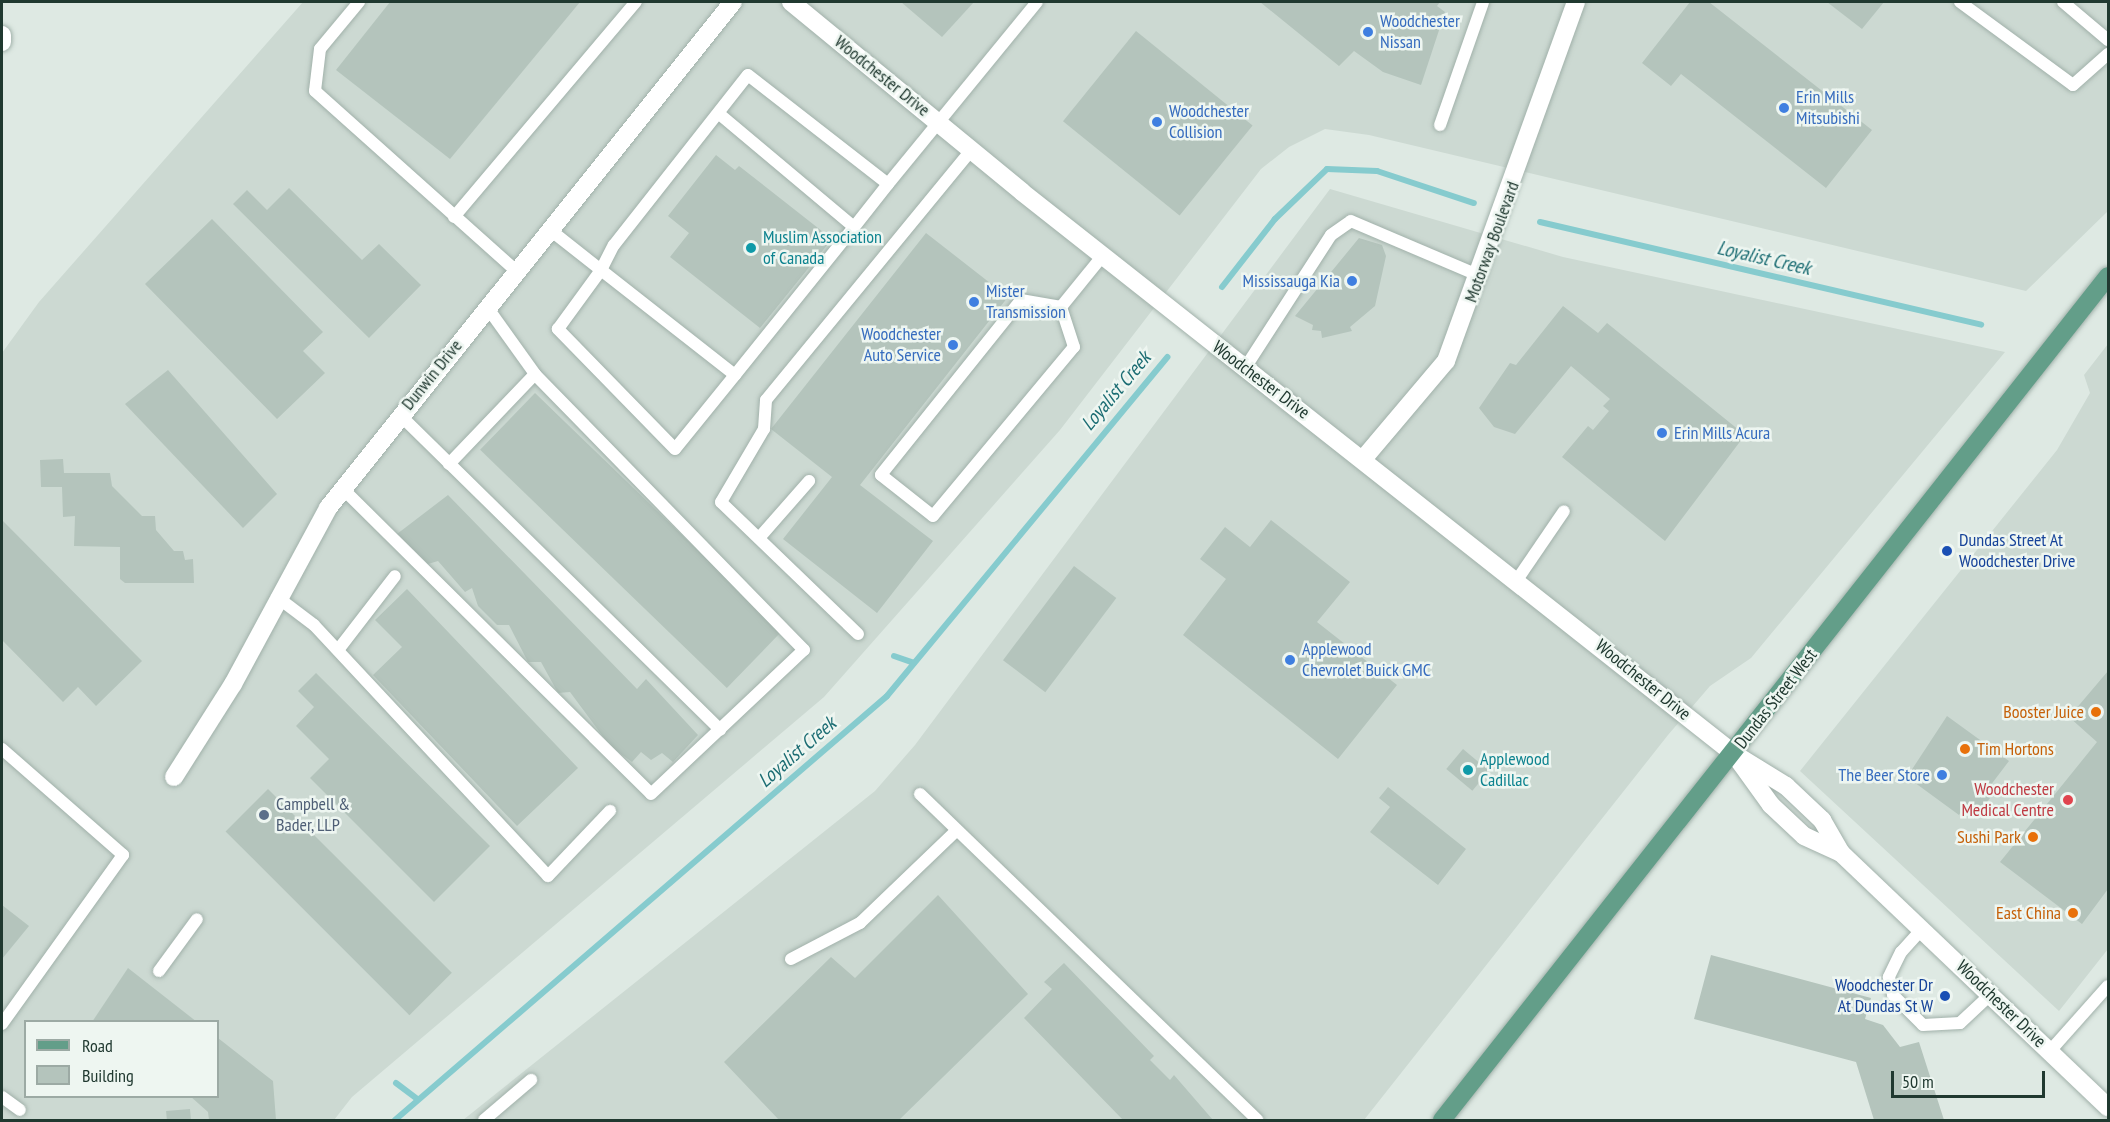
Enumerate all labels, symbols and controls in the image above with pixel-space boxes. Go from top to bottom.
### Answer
place label: Woodchester Nissan [1380,11,1460,54]
marker: Woodchester Nissan [1361,25,1375,39]
street label: Woodchester Drive [830,31,934,121]
place label: Erin Mills Mitsubishi [1796,87,1860,130]
place label: Woodchester Collision [1169,101,1249,144]
marker: Erin Mills Mitsubishi [1777,101,1791,115]
marker: Woodchester Collision [1150,115,1164,129]
street label: Motorway Boulevard [1460,178,1524,306]
place label: Muslim Association of Canada [763,227,883,270]
water label: Loyalist Creek [1715,236,1813,280]
marker: Muslim Association of Canada [744,241,758,255]
place label: Mississauga Kia [1243,270,1340,292]
marker: Mississauga Kia [1345,274,1359,288]
place label: Mister Transmission [986,281,1066,324]
marker: Mister Transmission [967,295,981,309]
place label: Woodchester Auto Service [861,324,941,366]
street label: Dunwin Drive [397,336,467,414]
street label: Woodchester Drive [1208,336,1314,424]
marker: Woodchester Auto Service [946,338,960,352]
water label: Loyalist Creek [1076,347,1156,435]
place label: Erin Mills Acura [1674,422,1771,444]
marker: Erin Mills Acura [1655,426,1669,440]
place label: Dundas Street At Woodchester Drive [1959,530,2075,572]
marker: Dundas Street At Woodchester Drive [1940,544,1954,558]
street label: Woodchester Drive [1591,635,1695,725]
place label: Applewood Chevrolet Buick GMC [1302,639,1431,682]
street label: Dundas Street West [1730,645,1822,753]
marker: Applewood Chevrolet Buick GMC [1283,653,1297,667]
place label: Booster Juice [2003,701,2084,723]
marker: Booster Juice [2089,705,2103,719]
water label: Loyalist Creek [753,712,841,792]
place label: Tim Hortons [1977,738,2054,760]
marker: Tim Hortons [1958,742,1972,756]
place label: Applewood Cadillac [1480,749,1549,792]
marker: Applewood Cadillac [1461,763,1475,777]
place label: The Beer Store [1838,764,1930,786]
marker: The Beer Store [1935,768,1949,782]
place label: Woodchester Medical Centre [1961,779,2054,822]
marker: Woodchester Medical Centre [2059,791,2077,809]
place label: Campbell & Bader, LLP [276,794,350,836]
marker: Campbell & Bader, LLP [257,808,271,822]
place label: Sushi Park [1957,826,2021,848]
marker: Sushi Park [2026,830,2040,844]
place label: East China [1996,902,2061,924]
marker: East China [2066,906,2080,920]
street label: Woodchester Drive [1952,956,2050,1052]
place label: Woodchester Dr At Dundas St W [1835,975,1933,1018]
marker: Woodchester Dr At Dundas St W [1938,989,1952,1003]
legend [24,1020,219,1098]
text: Road [82,1034,113,1057]
scale bar [1894,1059,2048,1097]
text: Building [82,1064,134,1087]
text: 50 m [1902,1070,1934,1093]

